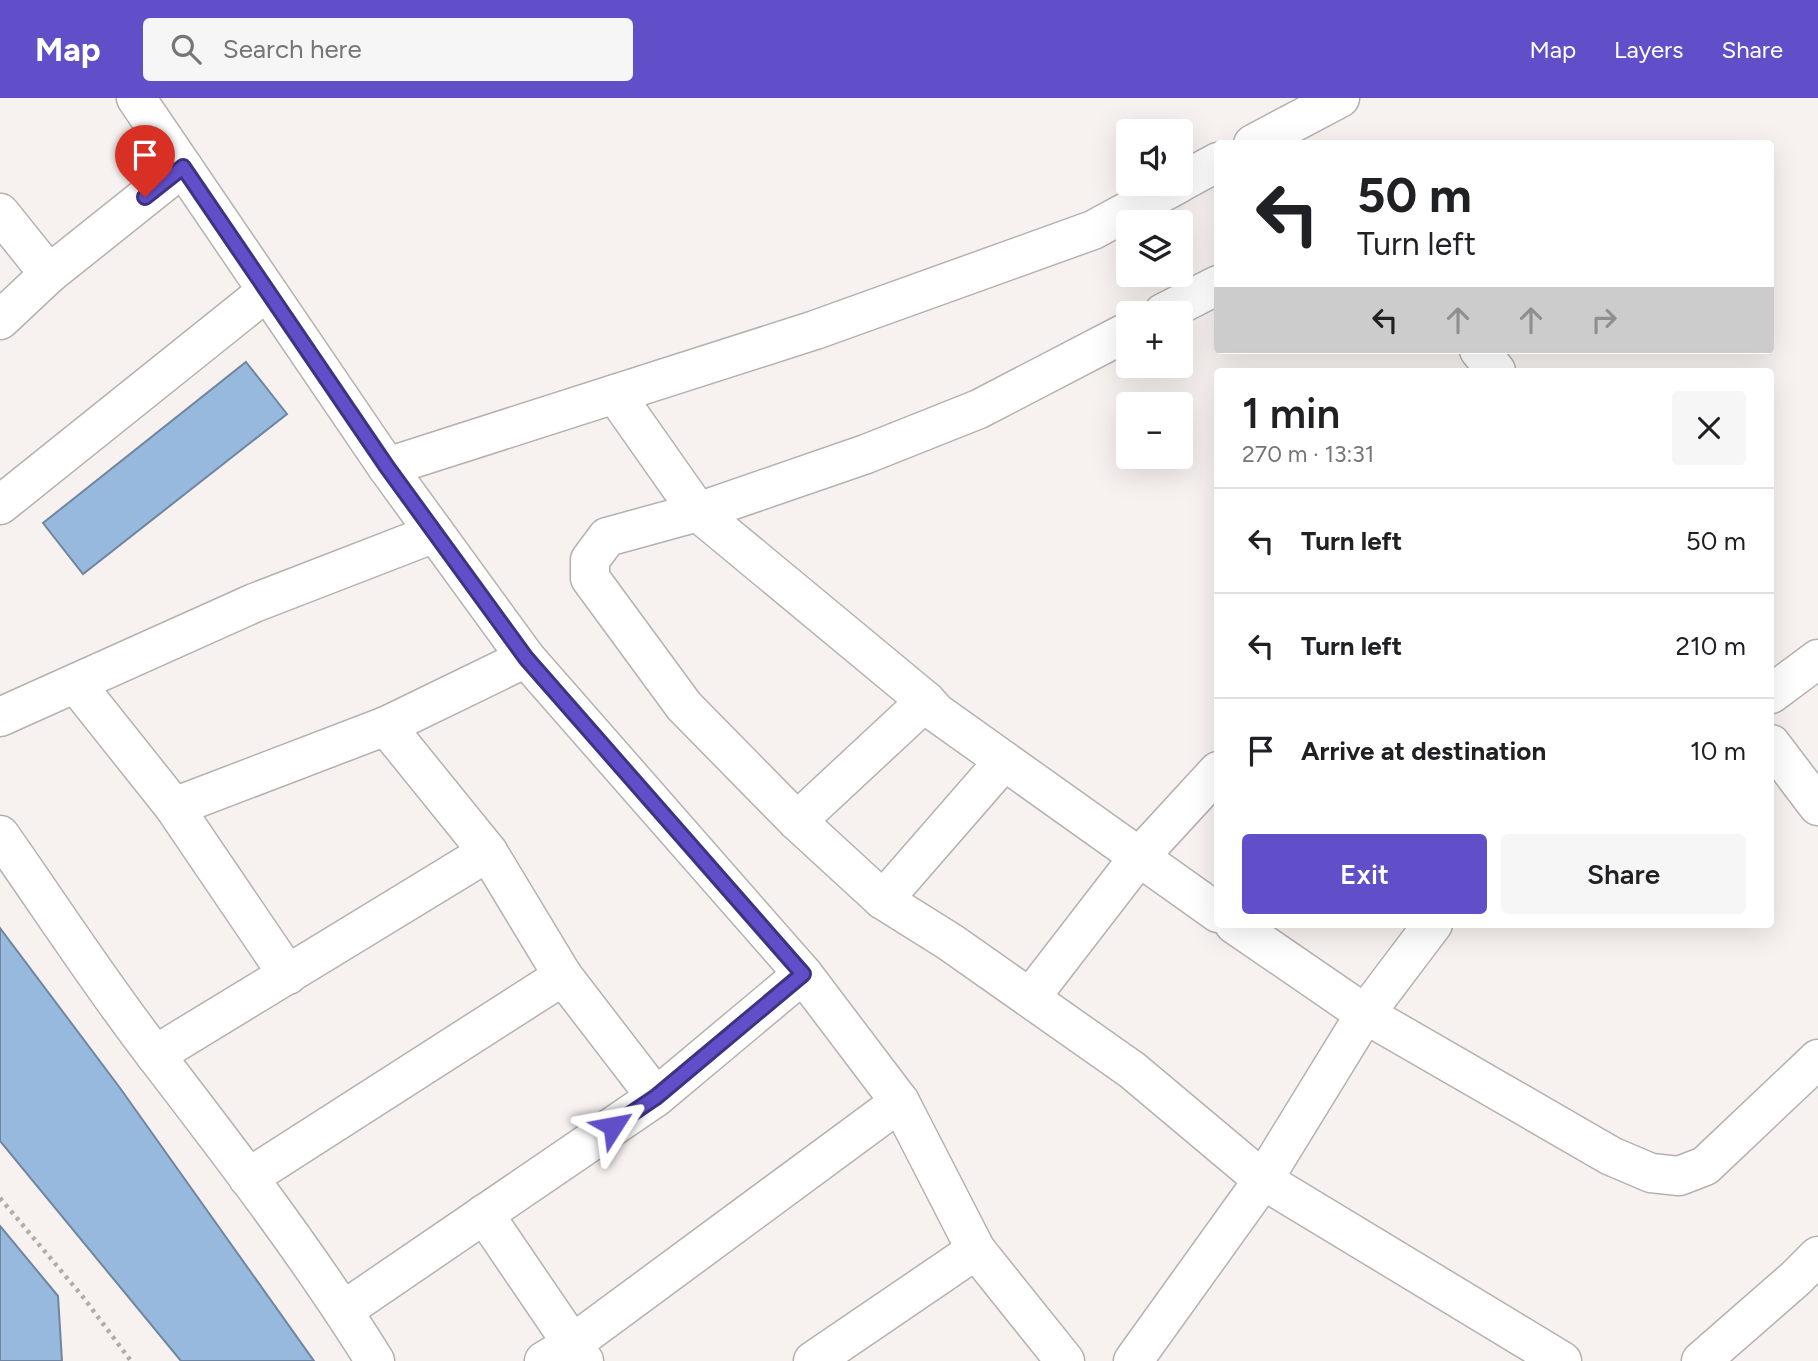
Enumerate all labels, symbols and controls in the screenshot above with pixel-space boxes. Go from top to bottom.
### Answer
search box [143,18,633,81]
text: Map [35,30,101,69]
icon: search [167,30,205,68]
text: Search here [223,33,362,65]
text: Map [1529,35,1576,64]
text: Layers [1614,35,1683,64]
text: Share [1721,35,1783,64]
map controls [1116,119,1193,469]
button: sound [1116,119,1193,196]
pin [115,125,175,197]
icon: arrive [126,136,164,174]
text: 50 m [1357,165,1472,224]
icon: left [1242,168,1333,259]
button: layers [1116,210,1193,287]
text: Turn left [1357,225,1476,263]
button: + [1116,301,1193,378]
icon: left [1366,301,1404,339]
icon: ahead [1439,301,1477,339]
icon: ahead [1512,301,1550,339]
icon: right [1585,301,1623,339]
text: 1 min [1242,388,1340,439]
button: close [1672,391,1746,465]
button: − [1116,392,1193,469]
text: 270 m · 13:31 [1242,440,1374,468]
icon: left [1242,522,1280,560]
text: Turn left [1301,525,1402,557]
text: 50 m [1686,525,1746,557]
icon: left [1242,627,1280,665]
text: Turn left [1301,630,1402,662]
text: 210 m [1676,630,1746,662]
icon: arrive [1242,732,1280,770]
text: Arrive at destination [1301,735,1546,767]
text: 10 m [1690,735,1746,767]
button: Exit [1242,834,1487,914]
button: Share [1501,834,1746,914]
position arrow [576,1089,650,1163]

